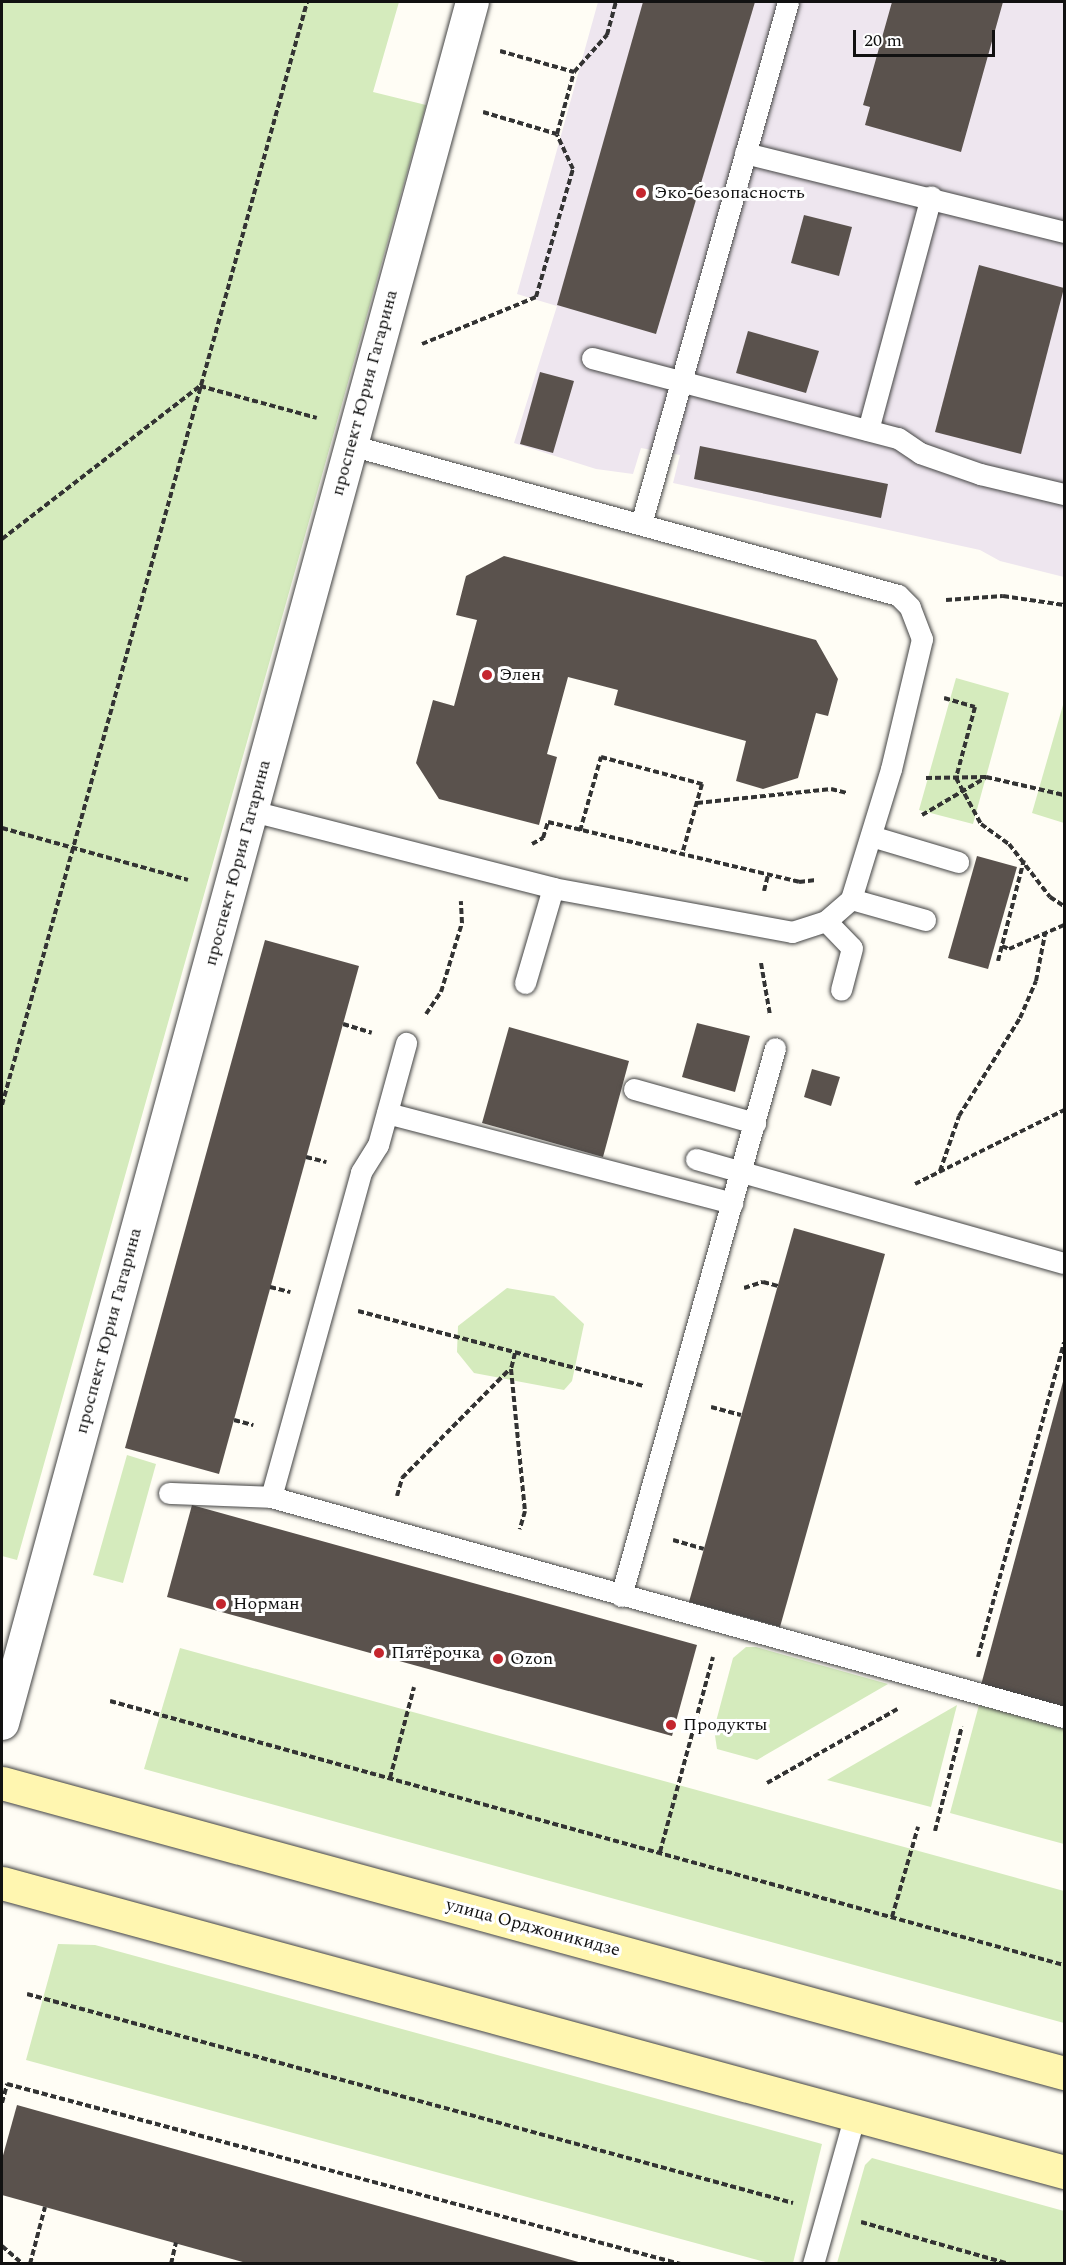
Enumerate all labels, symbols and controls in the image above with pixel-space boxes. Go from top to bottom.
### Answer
scale bar [856,18,998,56]
text: 20 m [864,27,902,54]
place label: Эко-безопасность [654,182,805,204]
marker: Эко-безопасность [632,184,650,202]
street label: проспект Юрия Гагарина [327,288,403,498]
place label: Элен [499,664,541,686]
marker: Элен [480,668,494,682]
street label: проспект Юрия Гагарина [200,758,276,968]
street label: проспект Юрия Гагарина [71,1226,147,1436]
place label: Норман [233,1593,300,1615]
marker: Норман [214,1597,228,1611]
place label: Пятёрочка [391,1642,481,1664]
marker: Пятёрочка [372,1646,386,1660]
place label: Ozon [510,1648,553,1670]
marker: Ozon [491,1652,505,1666]
place label: Продукты [683,1714,768,1736]
marker: Продукты [664,1718,678,1732]
street label: улица Орджоникидзе [443,1894,623,1962]

